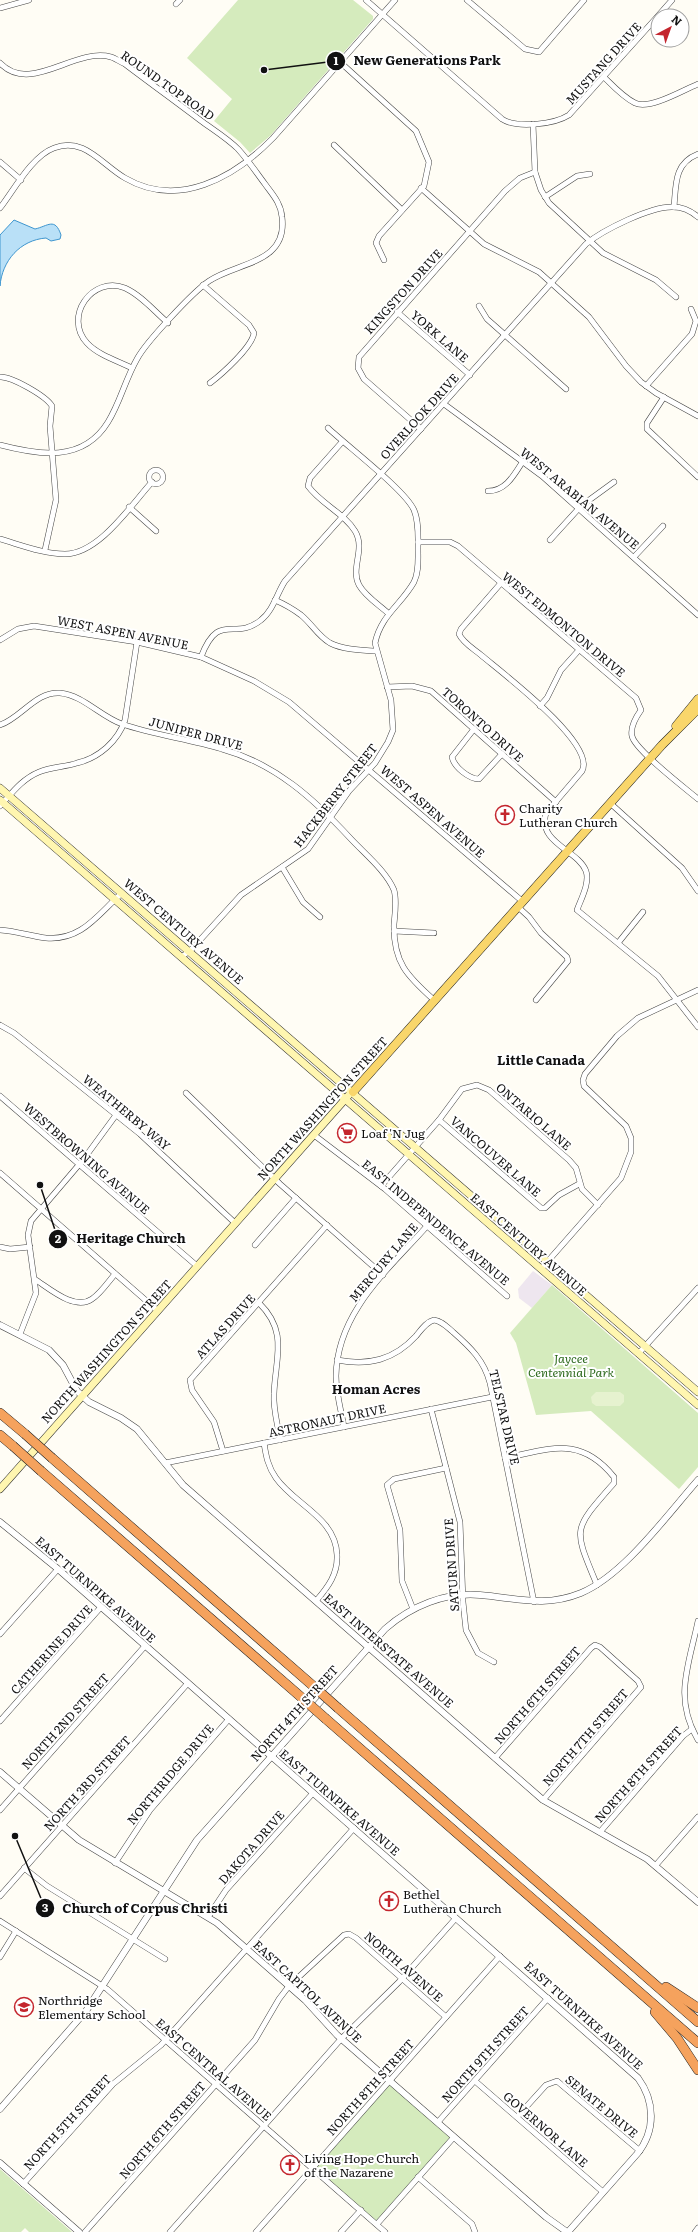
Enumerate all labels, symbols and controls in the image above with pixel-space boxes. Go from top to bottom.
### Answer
north arrow [650,8,690,48]
text: N [668,11,686,29]
street label: MUSTANG DRIVE [561,17,645,108]
street label: ROUND TOP ROAD [117,46,219,124]
callout: New Generations Park [326,48,509,73]
text: New Generations Park [353,50,501,69]
text: 1 [334,51,339,69]
street label: KINGSTON DRIVE [360,244,447,338]
street label: YORK LANE [407,306,473,366]
street label: OVERLOOK DRIVE [375,369,463,463]
street label: WEST ARABIAN AVENUE [516,443,644,554]
street label: WEST EDMONTON DRIVE [498,567,630,681]
street label: WEST ASPEN AVENUE [56,610,191,654]
street label: TORONTO DRIVE [438,682,528,766]
street label: JUNIPER DRIVE [147,712,245,754]
street label: HACKBERRY STREET [289,739,381,851]
street label: WEST ASPEN AVENUE [377,760,490,862]
place label: Charity Lutheran Church [519,799,618,831]
church icon: Charity Lutheran Church [494,804,516,826]
street label: WEST CENTURY AVENUE [120,874,248,988]
street label: NORTH WASHINGTON STREET [252,1032,392,1184]
district label: Little Canada [497,1050,585,1069]
street label: WEATHERBY WAY [79,1070,175,1155]
street label: ONTARIO LANE [492,1078,576,1154]
street label: WESTBROWNING AVENUE [20,1098,154,1218]
street label: VANCOUVER LANE [447,1112,546,1201]
supermarket icon: Loaf 'N Jug [336,1122,358,1144]
place label: Loaf 'N Jug [361,1124,425,1142]
street label: EAST INDEPENDENCE AVENUE [358,1155,514,1289]
street label: EAST CENTURY AVENUE [467,1188,591,1300]
street label: MERCURY LANE [344,1218,422,1306]
callout: Heritage Church [48,1226,194,1251]
text: Heritage Church [76,1228,186,1247]
text: 2 [55,1229,62,1247]
street label: NORTH WASHINGTON STREET [36,1275,176,1427]
street label: ATLAS DRIVE [191,1289,259,1362]
park label: Jaycee Centennial Park [528,1349,614,1381]
street label: TELSTAR DRIVE [485,1367,525,1467]
district label: Homan Acres [332,1379,421,1398]
street label: ASTRONAUT DRIVE [267,1399,388,1441]
street label: SATURN DRIVE [439,1517,463,1612]
street label: EAST TURNPIKE AVENUE [32,1532,161,1647]
street label: EAST INTERSTATE AVENUE [320,1588,458,1712]
street label: CATHERINE DRIVE [6,1600,97,1698]
street label: NORTH 6TH STREET [489,1642,585,1748]
street label: NORTH 4TH STREET [246,1661,342,1765]
street label: NORTH 2ND STREET [17,1669,113,1773]
street label: NORTH 7TH STREET [538,1684,632,1790]
street label: NORTHRIDGE DRIVE [122,1719,218,1828]
street label: NORTH 8TH STREET [590,1722,686,1826]
street label: NORTH 3RD STREET [39,1731,135,1835]
street label: EAST TURNPIKE AVENUE [276,1745,405,1860]
street label: DAKOTA DRIVE [214,1806,289,1888]
place label: Bethel Lutheran Church [403,1885,502,1917]
church icon: Bethel Lutheran Church [378,1890,400,1912]
callout: Church of Corpus Christi [35,1896,236,1921]
text: 3 [42,1898,49,1916]
text: Church of Corpus Christi [62,1898,228,1917]
street label: NORTH AVENUE [361,1927,448,2006]
street label: EAST CAPITOL AVENUE [250,1936,367,2047]
street label: EAST TURNPIKE AVENUE [521,1957,648,2074]
place label: Northridge Elementary School [38,1991,146,2023]
school or university icon: Northridge Elementary School [13,1996,35,2018]
street label: NORTH 9TH STREET [437,2002,533,2106]
street label: EAST CENTRAL AVENUE [152,2013,276,2125]
street label: NORTH 8TH STREET [322,2035,418,2139]
street label: NORTH 5TH STREET [19,2070,115,2174]
street label: SENATE DRIVE [562,2070,643,2142]
street label: NORTH 6TH STREET [114,2077,210,2183]
street label: GOVERNOR LANE [500,2087,593,2171]
place label: Living Hope Church of the Nazarene [304,2149,419,2181]
church icon: Living Hope Church of the Nazarene [279,2154,301,2176]

